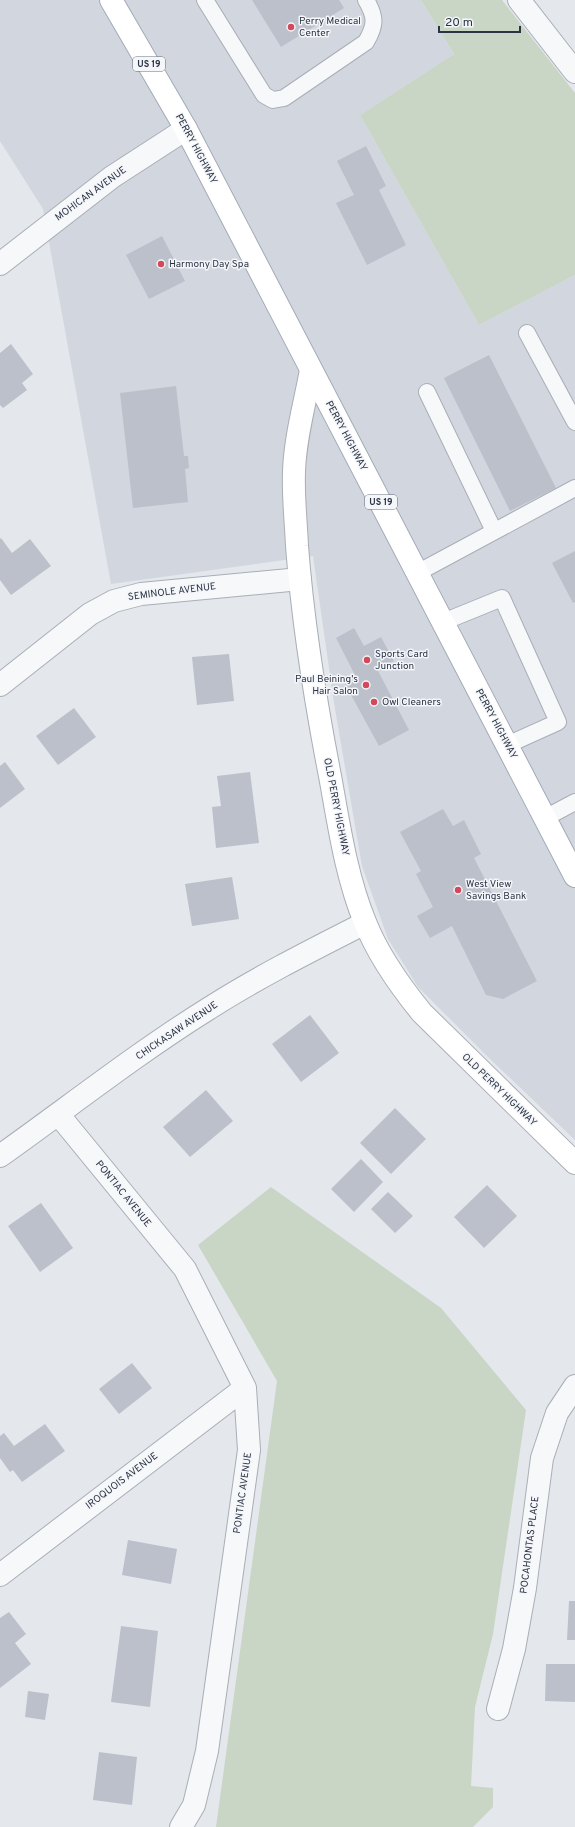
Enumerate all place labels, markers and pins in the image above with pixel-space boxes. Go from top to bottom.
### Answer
place label: Perry Medical Center [299,15,361,40]
marker: Perry Medical Center [286,22,296,32]
place label: Harmony Day Spa [169,258,249,271]
marker: Harmony Day Spa [156,259,166,269]
place label: Sports Card Junction [375,648,428,673]
marker: Sports Card Junction [362,655,372,665]
place label: Paul Beining's Hair Salon [295,673,358,698]
marker: Paul Beining's Hair Salon [361,680,371,690]
place label: Owl Cleaners [382,696,441,709]
marker: Owl Cleaners [369,697,379,707]
place label: West View Savings Bank [466,878,526,903]
marker: West View Savings Bank [453,885,463,895]

